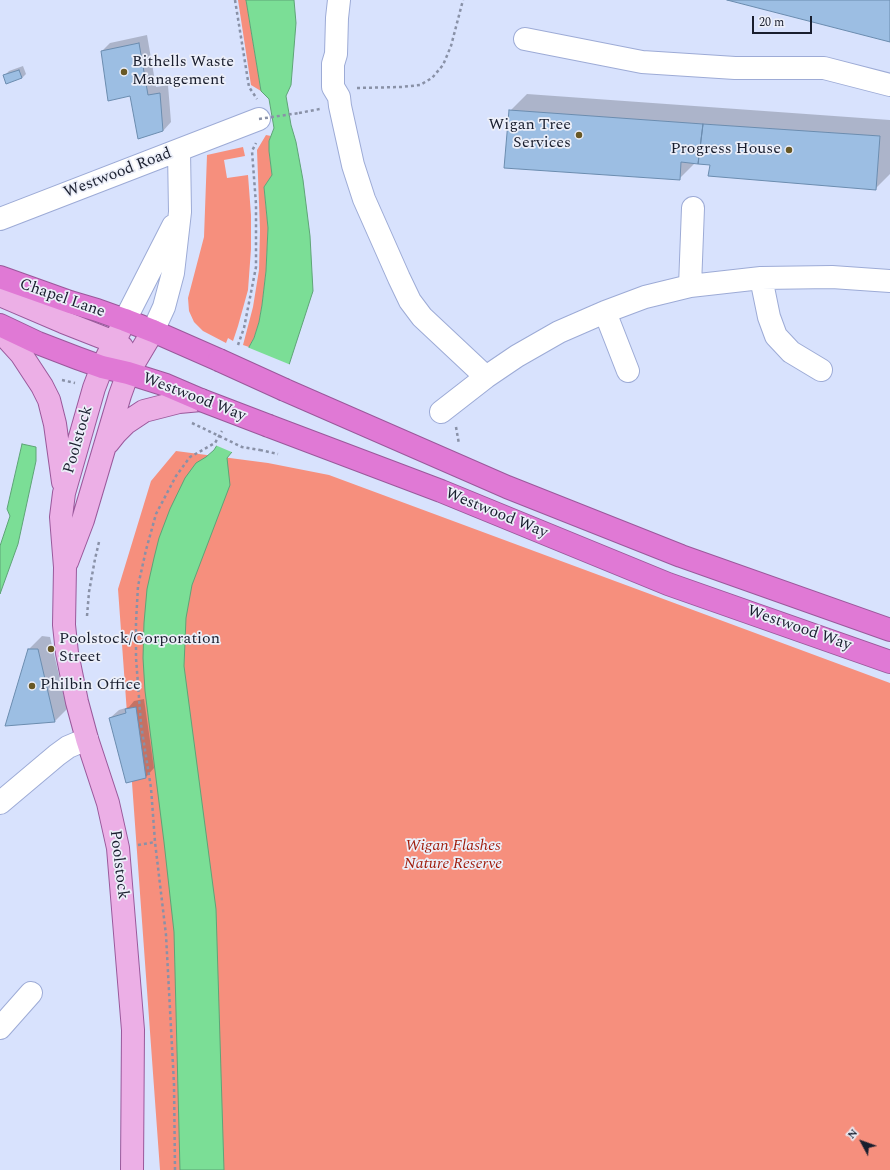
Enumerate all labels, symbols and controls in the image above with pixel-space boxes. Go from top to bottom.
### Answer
scale bar [754,8,814,34]
text: 20 m [759,13,784,32]
place label: Bithells Waste Management [132,53,234,91]
marker: Bithells Waste Management [119,67,129,77]
place label: Wigan Tree Services [489,116,571,154]
marker: Wigan Tree Services [574,130,584,140]
place label: Progress House [670,140,781,160]
street label: Westwood Road [61,145,175,203]
marker: Progress House [784,145,794,155]
street label: Chapel Lane [17,275,107,323]
street label: Westwood Way [140,370,248,426]
street label: Poolstock [60,404,98,476]
street label: Westwood Way [442,485,550,543]
street label: Westwood Way [744,602,854,656]
place label: Poolstock/Corporation Street [59,630,220,668]
marker: Poolstock/Corporation Street [46,644,56,654]
place label: Philbin Office [40,676,141,696]
marker: Philbin Office [27,681,37,691]
street label: Poolstock [104,829,132,901]
park label: Wigan Flashes Nature Reserve [404,837,502,875]
north arrow [842,1122,882,1162]
text: N [843,1125,862,1143]

